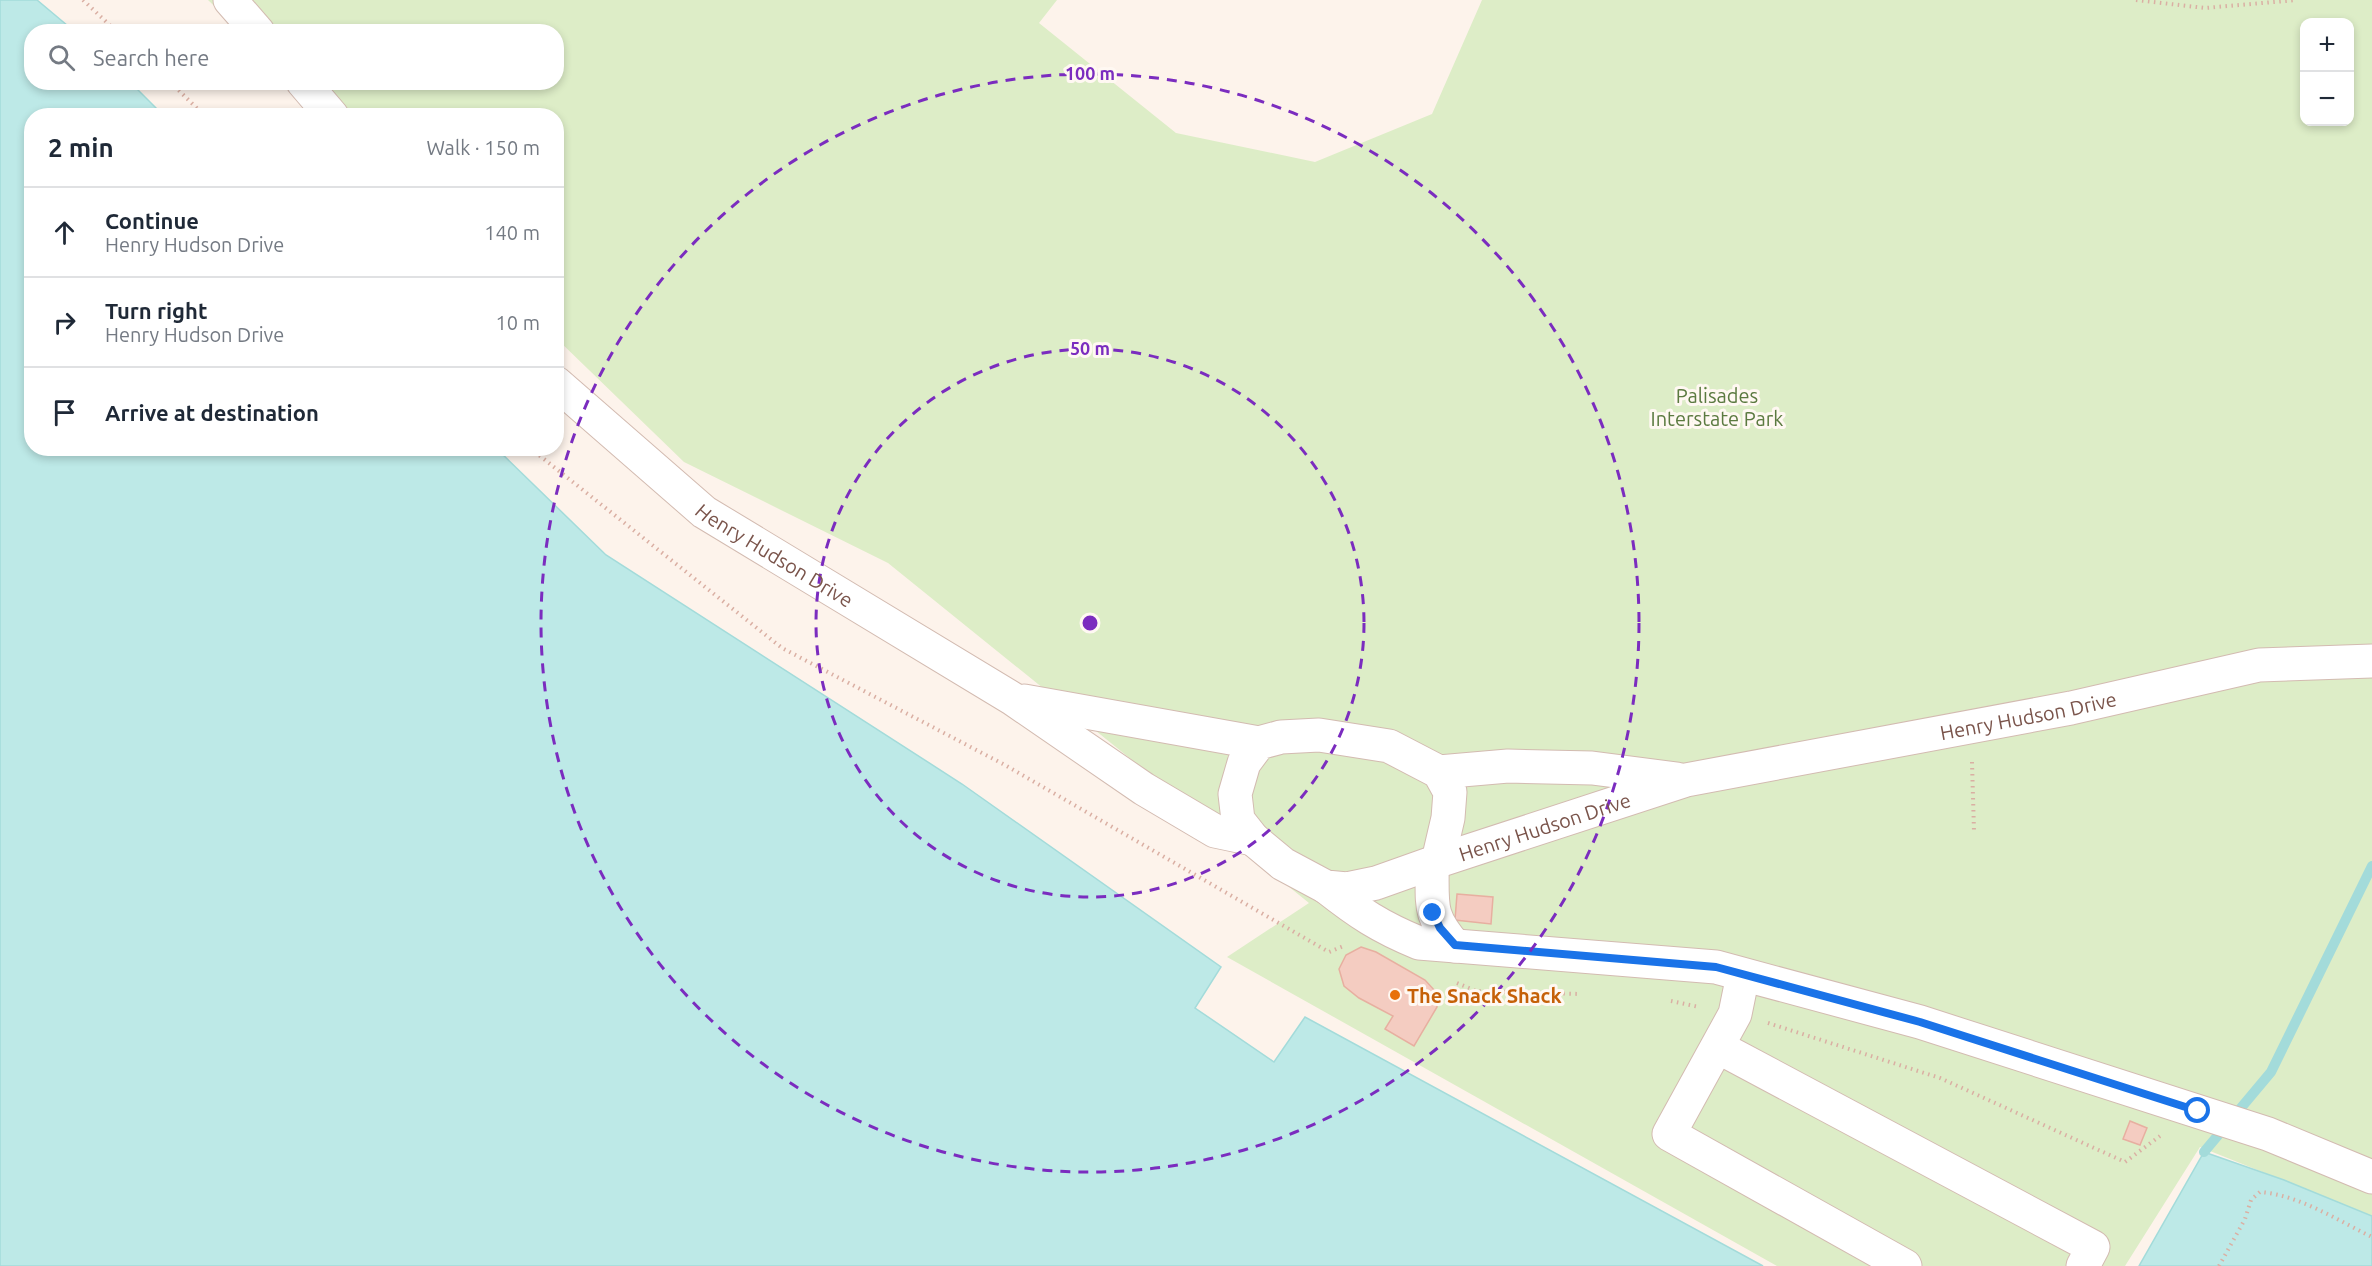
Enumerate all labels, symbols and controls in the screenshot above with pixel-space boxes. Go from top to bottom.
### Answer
map controls [2300,18,2354,126]
button: + [2300,18,2354,72]
search box [24,24,564,90]
icon: search [45,41,78,74]
text: Search here [93,45,209,70]
text: 100 m [1065,63,1115,83]
button: − [2300,72,2354,126]
text: 2 min [48,133,114,162]
text: Walk · 150 m [427,136,540,159]
text: Continue [105,208,199,233]
icon: ahead [48,216,81,249]
text: 140 m [484,221,540,244]
text: Henry Hudson Drive [105,233,284,256]
text: Turn right [105,298,207,323]
icon: right [48,306,81,339]
text: 10 m [496,311,540,334]
text: Henry Hudson Drive [105,323,284,346]
text: 50 m [1070,338,1110,358]
park label: Palisades Interstate Park [1651,384,1783,430]
icon: arrive [48,396,81,429]
text: Arrive at destination [105,400,319,425]
street label: Henry Hudson Drive [691,499,857,611]
centre of rings [1080,613,1100,633]
street label: Henry Hudson Drive [1938,686,2119,744]
street label: Henry Hudson Drive [1456,787,1633,865]
route end [1419,899,1445,925]
place label: The Snack Shack [1407,984,1562,1007]
marker: The Snack Shack [1388,988,1402,1002]
route start [2184,1097,2210,1123]

